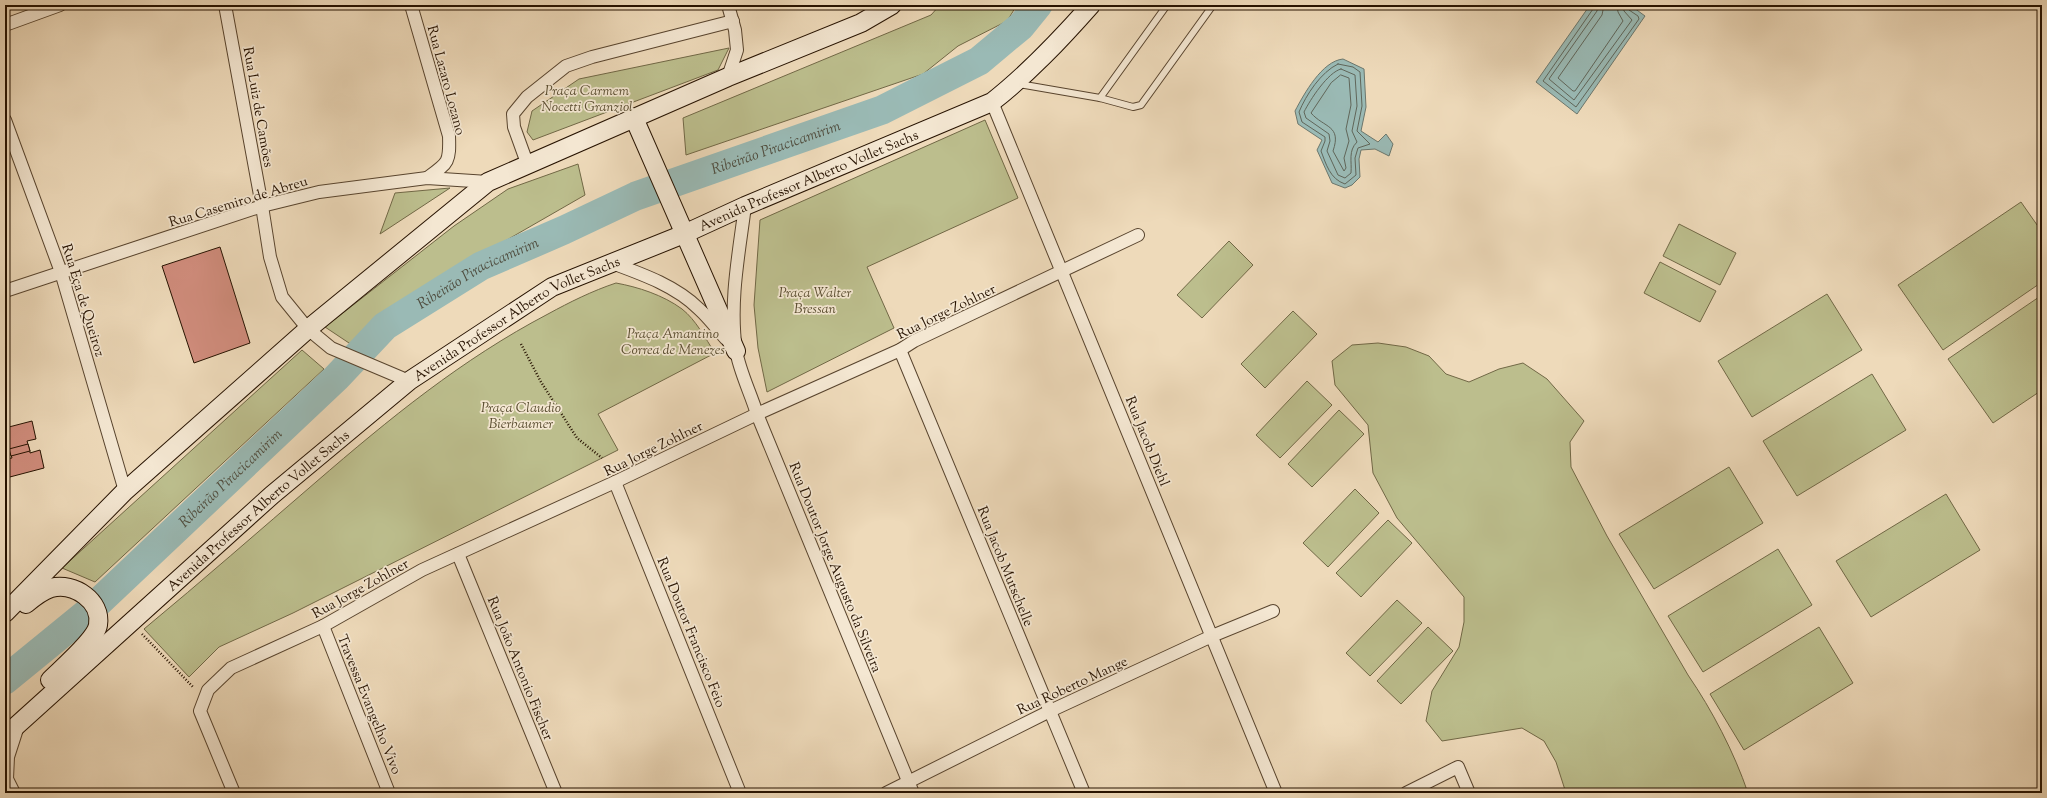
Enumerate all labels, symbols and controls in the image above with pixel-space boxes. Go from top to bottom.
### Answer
street label: Rua Lazaro Lozano [421,23,469,138]
street label: Rua Luiz de Camões [237,46,277,169]
park label: Praça Carmem Nocetti Granziol [541,82,633,118]
water label: Ribeirão Piracicamirim [709,116,844,181]
street label: Avenida Professor Alberto Vollet Sachs [696,126,922,238]
street label: Rua Casemiro de Abreu [167,172,310,234]
water label: Ribeirão Piracicamirim [414,233,543,315]
street label: Rua Eça de Queiroz [55,242,109,359]
street label: Avenida Professor Alberto Vollet Sachs [410,253,624,387]
street label: Rua Jorge Zohlner [894,280,1000,345]
park label: Praça Walter Bressan [779,284,851,320]
park label: Praça Amantino Correa de Menezes [621,325,725,361]
street label: Rua Jacob Diehl [1119,394,1173,490]
park label: Praça Claudio Bierbaumer [481,399,561,435]
street label: Rua Jorge Zohlner [601,417,707,482]
water label: Ribeirão Piracicamirim [175,424,288,533]
street label: Avenida Professor Alberto Vollet Sachs [163,426,355,597]
street label: Rua Doutor Jorge Augusto da Silveira [783,460,886,676]
street label: Rua Jacob Mutschelle [971,504,1037,630]
street label: Rua Jorge Zohlner [309,554,414,625]
street label: Rua Doutor Francisco Feio [651,555,730,711]
street label: Rua João Antonio Fischer [481,594,557,744]
street label: Travessa Evangelho Vivo [331,632,405,778]
street label: Rua Roberto Mange [1014,652,1131,721]

